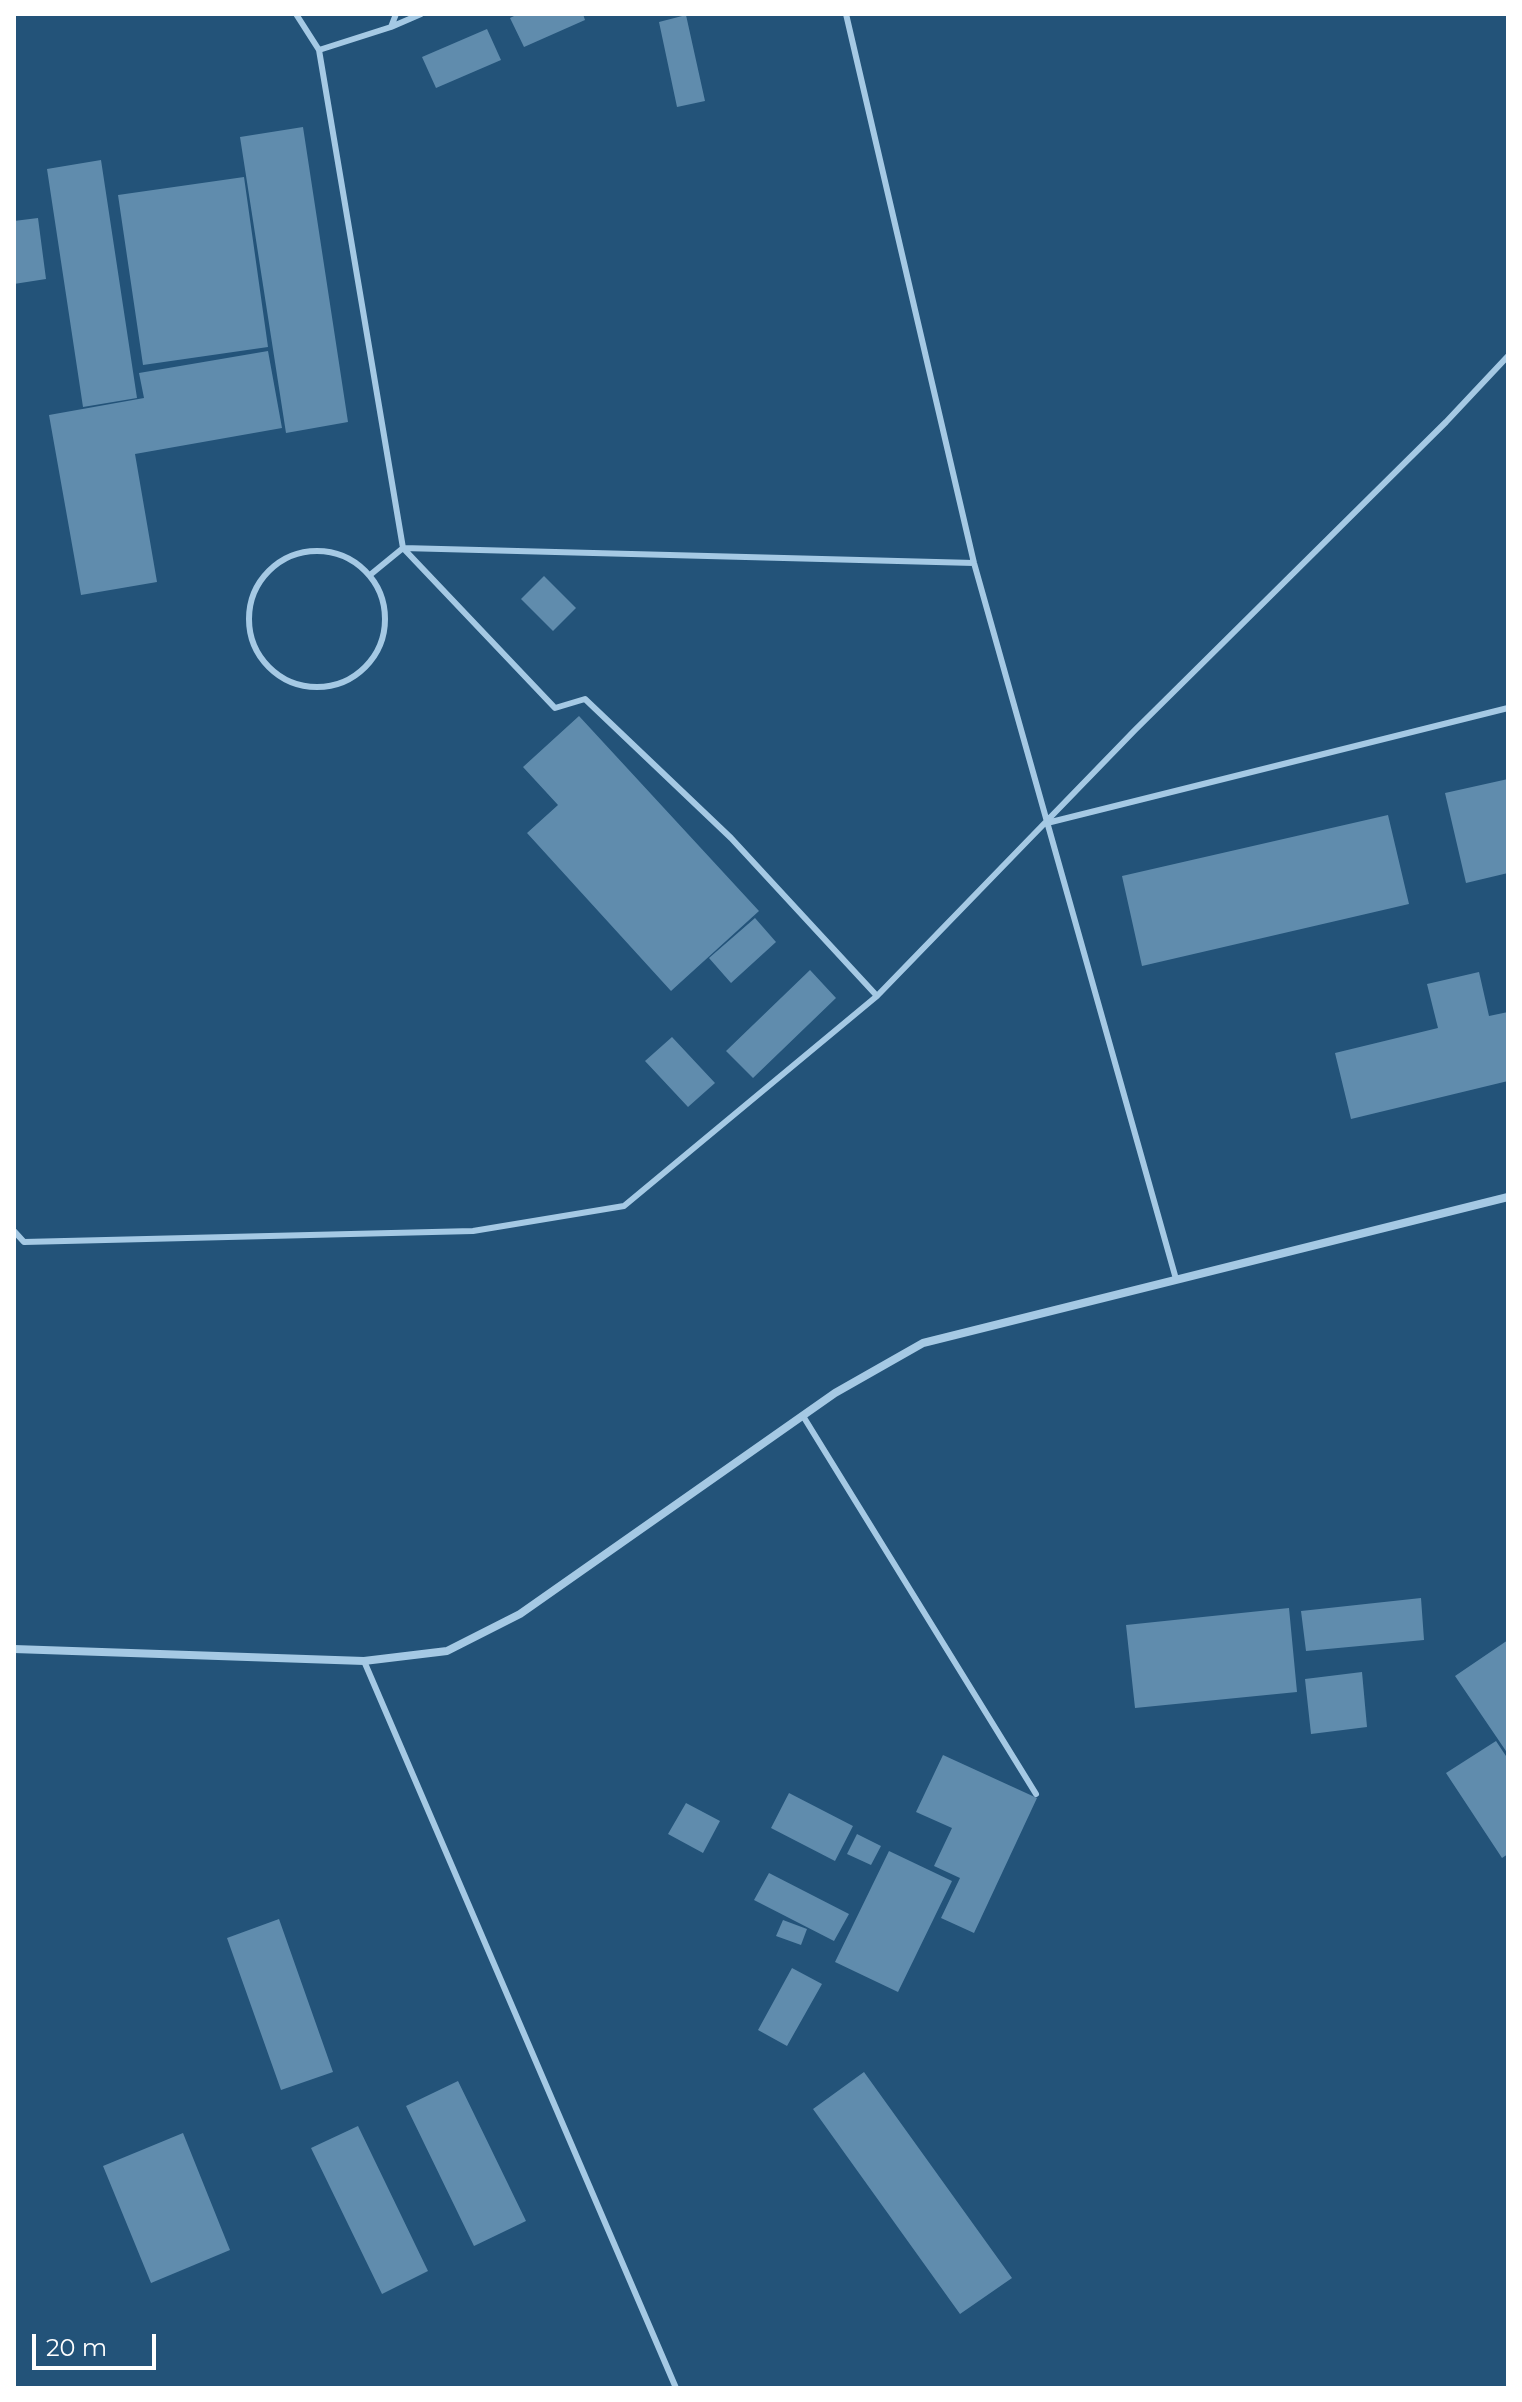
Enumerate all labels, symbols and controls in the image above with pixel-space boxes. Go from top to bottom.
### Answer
scale bar [36,2318,160,2368]
text: 20 m [46,2333,107,2362]

